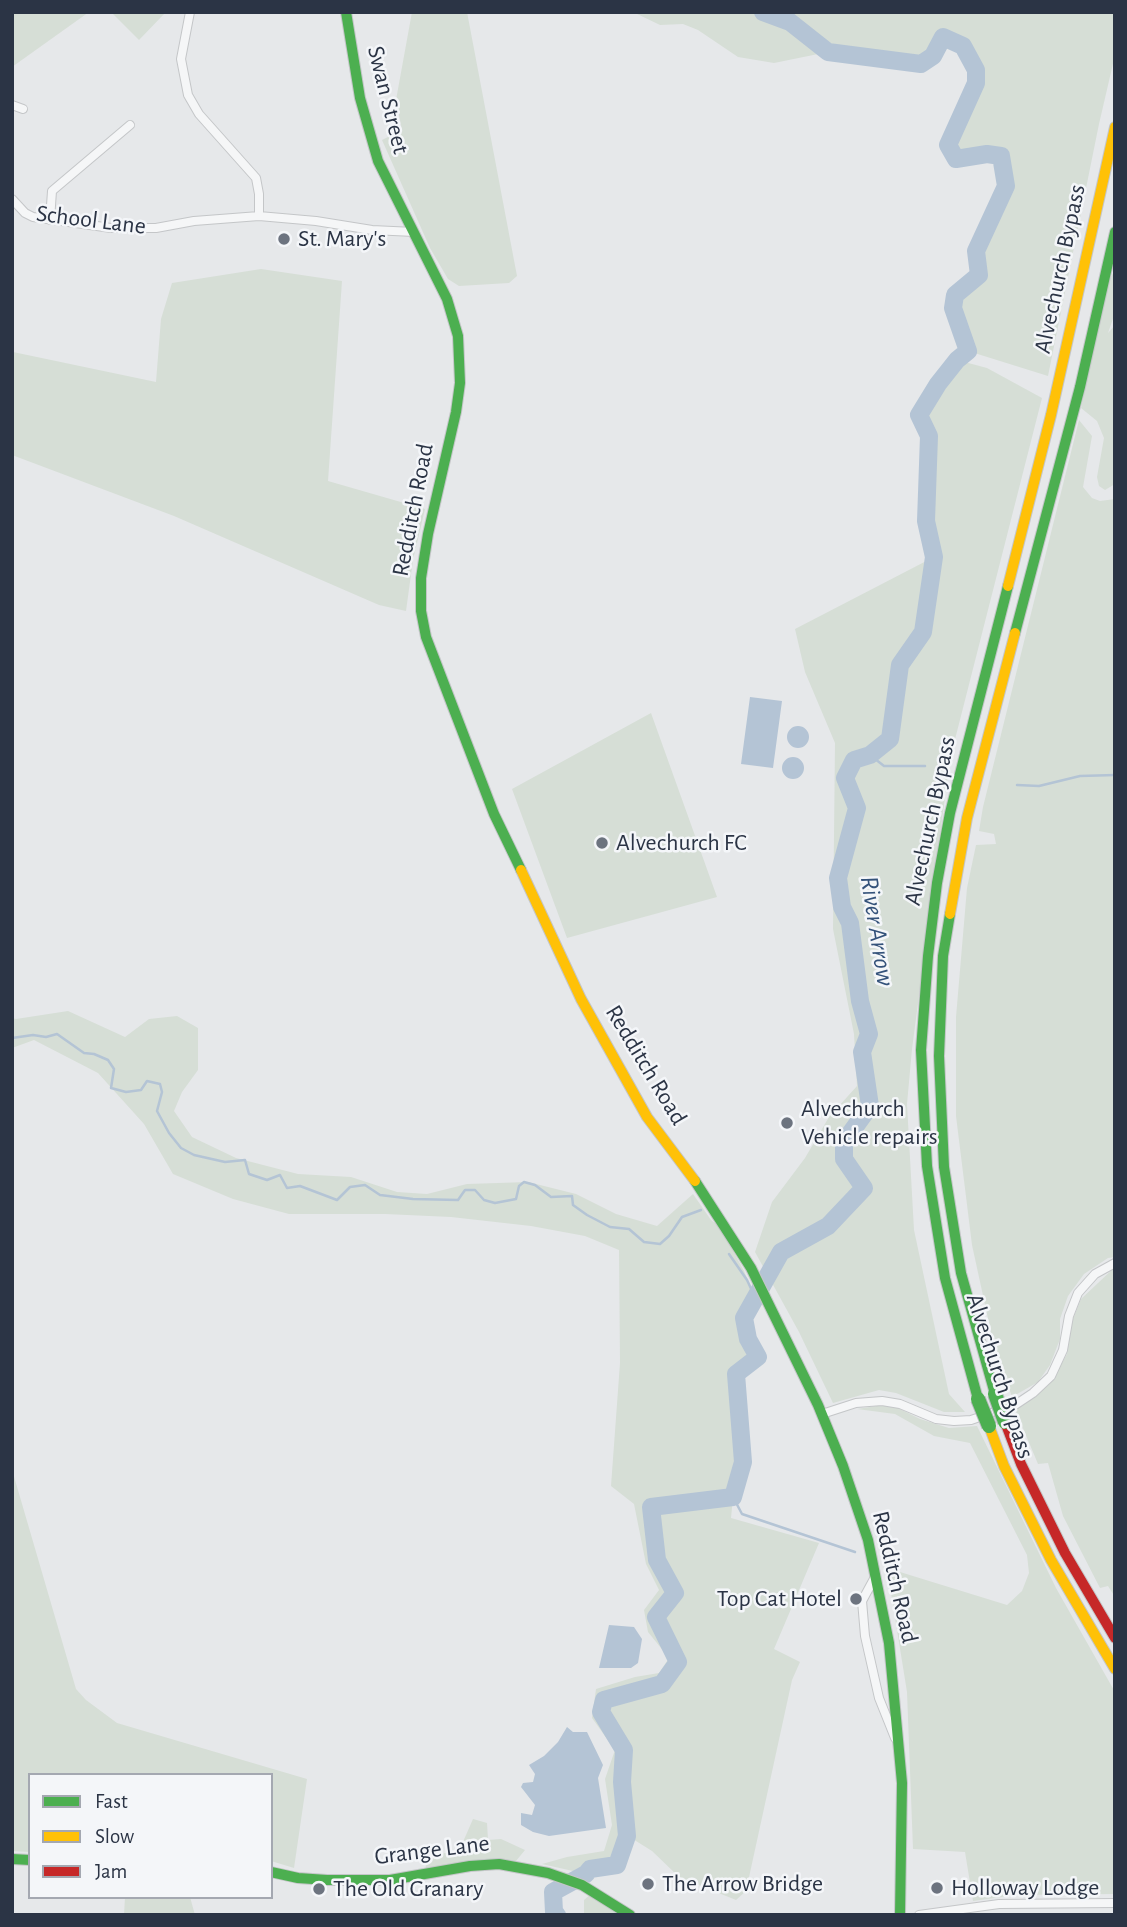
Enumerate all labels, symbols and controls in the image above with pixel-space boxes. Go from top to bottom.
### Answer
street label: Swan Street [361,43,415,157]
street label: Alvechurch Bypass [1028,182,1092,356]
street label: School Lane [35,199,147,241]
place label: St. Mary's [298,225,386,253]
marker: St. Mary's [276,231,292,247]
street label: Redditch Road [386,441,440,579]
street label: Alvechurch Bypass [898,734,962,908]
place label: Alvechurch FC [616,829,747,857]
marker: Alvechurch FC [594,835,610,851]
water label: River Arrow [853,874,901,988]
street label: Redditch Road [599,1000,693,1130]
place label: Alvechurch Vehicle repairs [801,1095,938,1151]
marker: Alvechurch Vehicle repairs [779,1115,795,1131]
street label: Alvechurch Bypass [960,1290,1040,1462]
street label: Redditch Road [866,1508,924,1646]
place label: Top Cat Hotel [717,1585,842,1613]
marker: Top Cat Hotel [848,1591,864,1607]
legend [28,1773,273,1899]
text: Fast [95,1791,128,1812]
text: Slow [95,1826,134,1847]
street label: Grange Lane [373,1829,491,1871]
text: Jam [95,1861,127,1882]
place label: The Arrow Bridge [662,1870,823,1898]
place label: Holloway Lodge [951,1874,1099,1902]
place label: The Old Granary [333,1875,483,1903]
marker: The Arrow Bridge [640,1876,656,1892]
marker: Holloway Lodge [929,1880,945,1896]
marker: The Old Granary [311,1881,327,1897]

